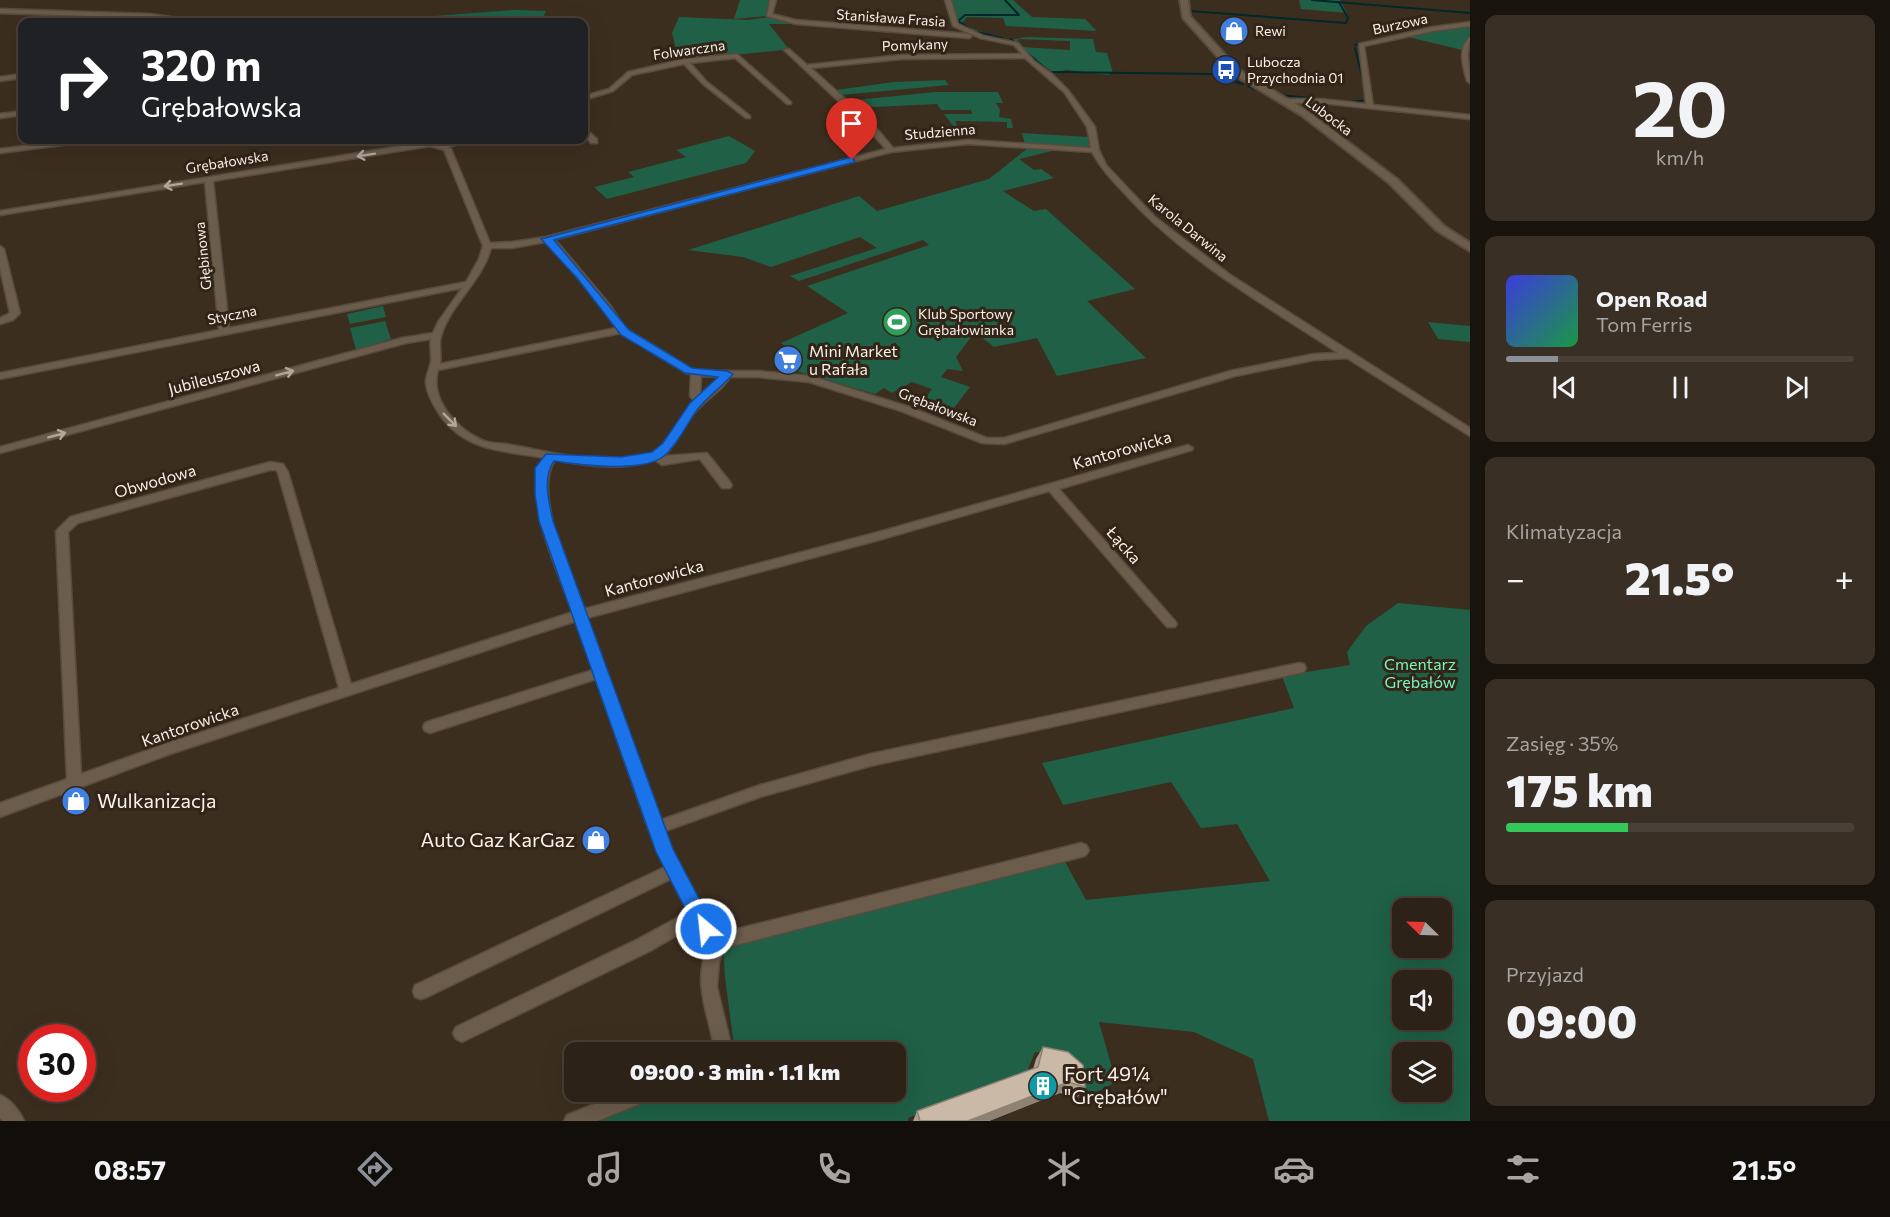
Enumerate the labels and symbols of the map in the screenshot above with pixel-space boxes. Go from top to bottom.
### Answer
street label: Stanisława Frasia [836,5,946,30]
street label: Burzowa [1371,9,1429,38]
shop icon: Rewi [1218,15,1250,47]
place label: Rewi [1255,22,1286,39]
street label: Pomykany [882,35,948,54]
street label: Folwarczna [652,36,726,63]
place label: Lubocza Przychodnia 01 [1247,53,1343,86]
bus stop icon: Lubocza Przychodnia 01 [1210,54,1242,86]
street label: Lubocka [1302,92,1356,139]
pin [826,98,877,160]
street label: Studzienna [904,120,976,143]
street label: Grębałowska [184,147,269,176]
one-way arrow [357,150,376,161]
one-way arrow [164,180,184,191]
street label: Karola Darwina [1145,190,1232,265]
street label: Głębinowa [190,221,215,291]
street label: Styczna [206,301,258,328]
place label: Klub Sportowy Grębałowianka [918,305,1014,338]
sports icon: Klub Sportowy Grębałowianka [881,306,913,338]
place label: Mini Market u Rafała [809,341,898,378]
supermarket icon: Mini Market u Rafała [772,344,804,376]
street label: Jubileuszowa [166,355,262,398]
one-way arrow [275,367,294,378]
street label: Grębałowska [896,384,980,429]
one-way arrow [442,412,457,427]
street label: Kantorowicka [1070,426,1173,473]
one-way arrow [47,428,66,440]
street label: Obwodowa [112,460,198,501]
street label: Łącka [1103,522,1146,567]
street label: Kantorowicka [602,555,705,600]
park label: Cmentarz Grębałów [1384,654,1456,691]
street label: Kantorowicka [139,699,241,750]
shop icon: Wulkanizacja [60,785,92,817]
place label: Wulkanizacja [97,788,216,812]
shop icon: Auto Gaz KarGaz [580,824,612,856]
place label: Auto Gaz KarGaz [421,827,575,851]
position arrow [674,897,738,961]
north arrow [1392,898,1452,958]
speed limit sign: 30 [18,1024,96,1102]
place label: Fort 49¼ "Grębałów" [1064,1061,1168,1108]
building icon: Fort 49¼ "Grębałów" [1027,1070,1059,1102]

